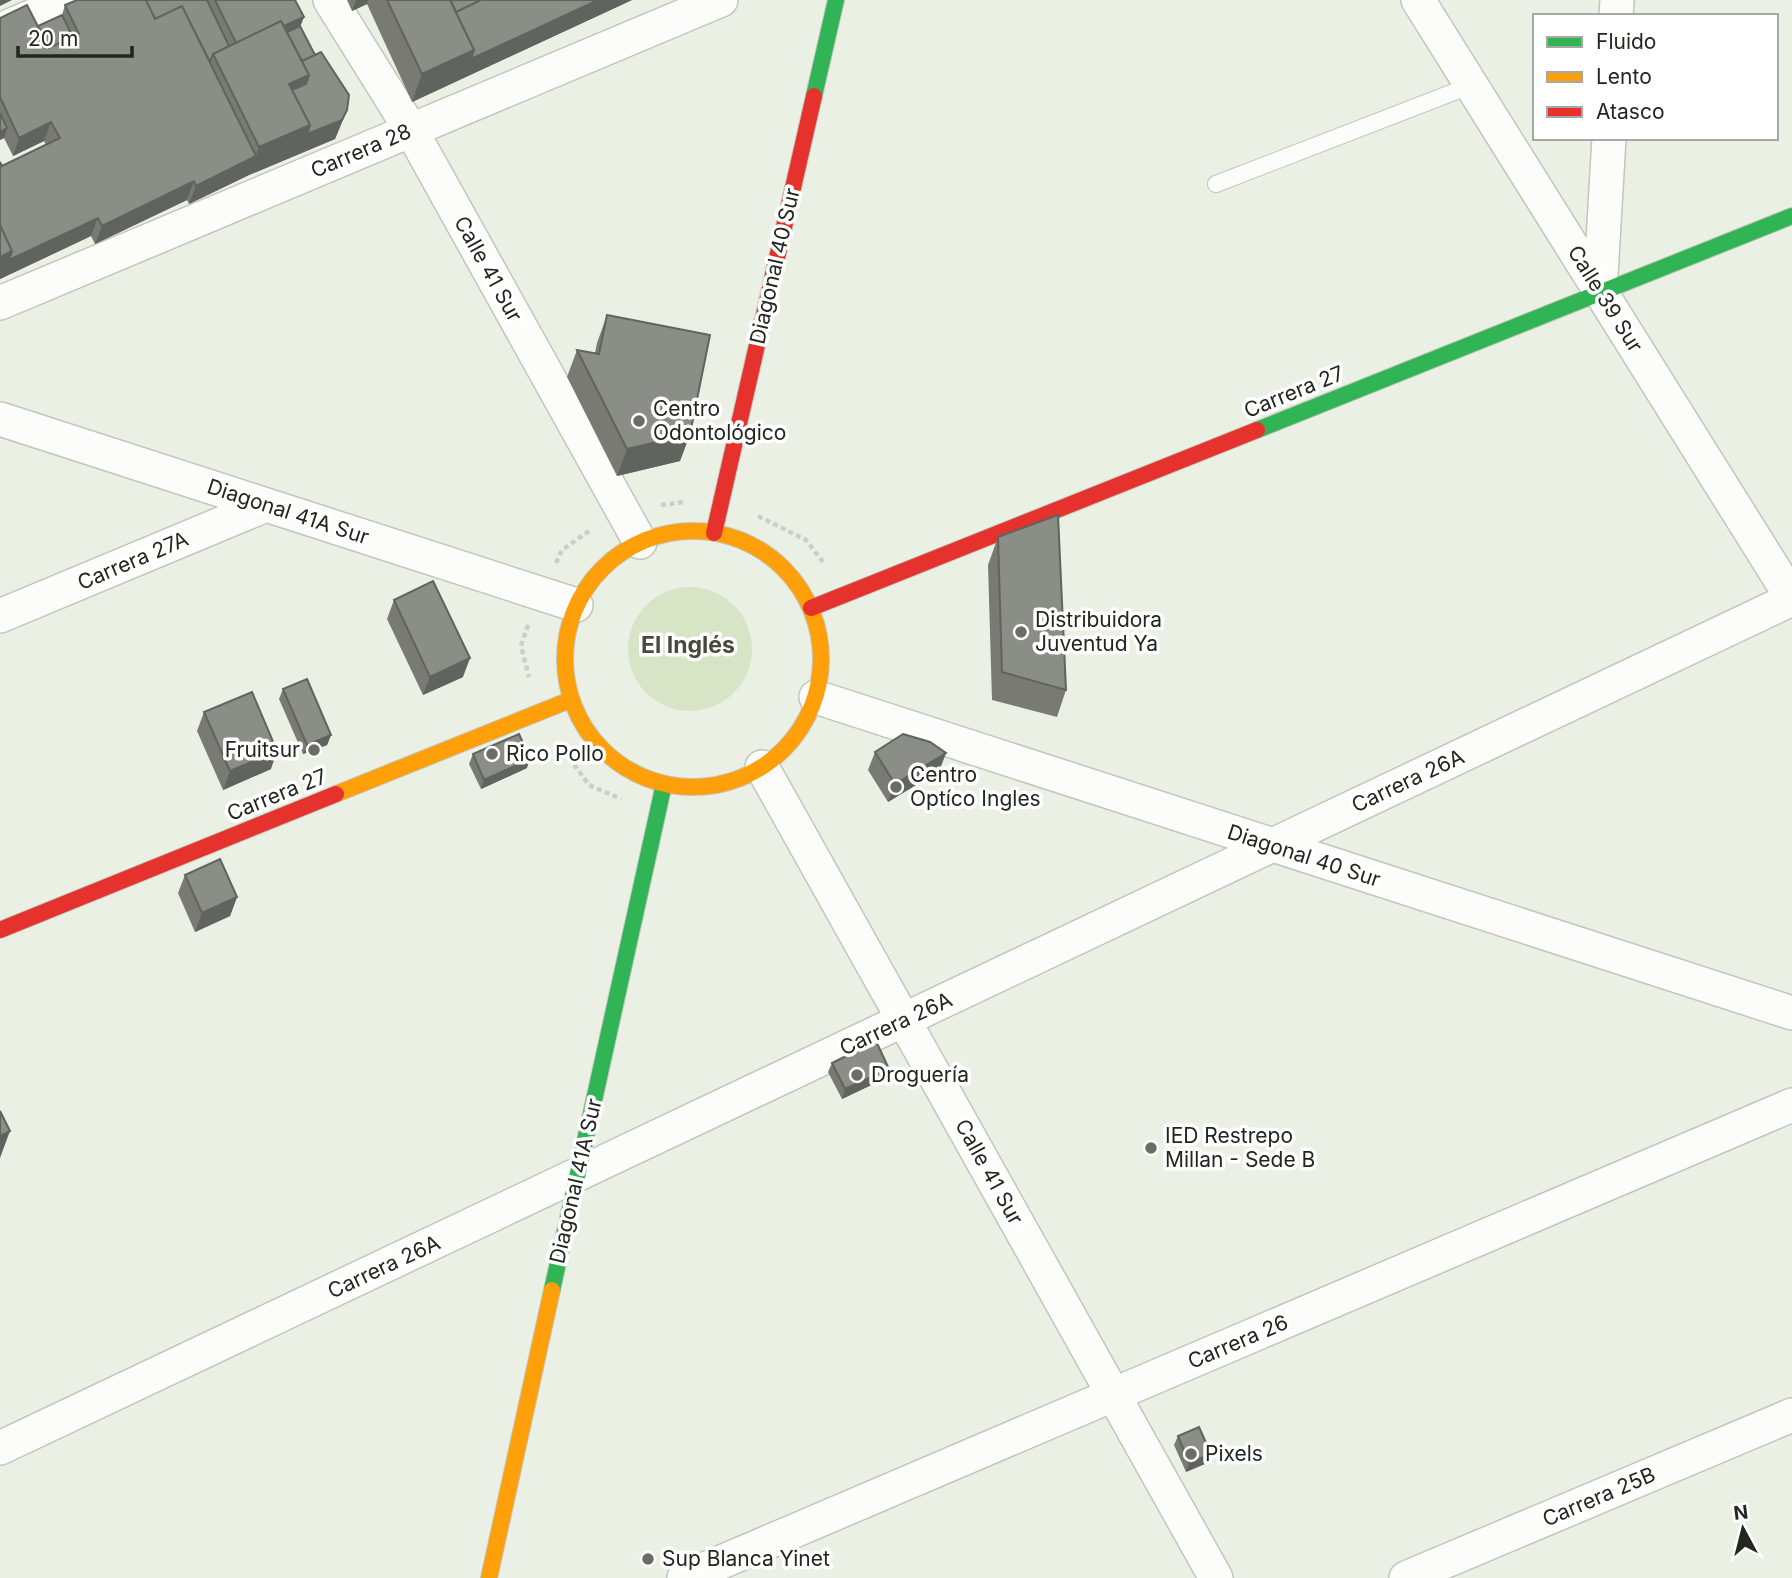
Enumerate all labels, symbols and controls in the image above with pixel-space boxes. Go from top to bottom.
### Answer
scale bar [18,14,131,58]
legend [1533,14,1778,140]
text: 20 m [28,26,78,51]
text: Fluido [1596,29,1656,54]
text: Lento [1596,64,1652,89]
text: Atasco [1596,99,1665,124]
street label: Carrera 28 [307,118,415,183]
street label: Diagonal 40 Sur [744,185,805,346]
street label: Calle 41 Sur [449,212,528,326]
street label: Calle 39 Sur [1563,241,1648,357]
street label: Carrera 27 [1240,360,1347,423]
place label: Centro Odontológico [653,396,786,445]
marker: Centro Odontológico [631,413,647,429]
street label: Diagonal 41A Sur [204,474,372,549]
street label: Carrera 27A [74,526,192,595]
place label: Distribuidora Juventud Ya [1035,607,1162,656]
marker: Distribuidora Juventud Ya [1013,624,1029,640]
district label: El Inglés [641,631,735,659]
place label: Fruitsur [225,737,300,762]
place label: Rico Pollo [506,741,604,766]
marker: Fruitsur [306,742,322,758]
street label: Carrera 26A [1348,744,1468,817]
marker: Rico Pollo [484,746,500,762]
place label: Centro Optíco Ingles [910,762,1041,811]
street label: Carrera 27 [223,763,330,826]
marker: Centro Optíco Ingles [888,779,904,795]
street label: Diagonal 40 Sur [1225,819,1384,892]
street label: Carrera 26A [836,987,956,1060]
place label: Droguería [871,1062,969,1087]
marker: Droguería [849,1067,865,1083]
street label: Diagonal 41A Sur [544,1096,607,1266]
street label: Calle 41 Sur [950,1115,1029,1229]
place label: IED Restrepo Millan - Sede B [1165,1123,1315,1172]
marker: IED Restrepo Millan - Sede B [1143,1140,1159,1156]
street label: Carrera 26A [324,1230,444,1303]
street label: Carrera 26 [1184,1309,1292,1374]
place label: Pixels [1205,1441,1263,1466]
marker: Pixels [1183,1446,1199,1462]
street label: Carrera 25B [1539,1462,1659,1532]
north arrow [1708,1494,1778,1564]
text: N [1732,1500,1750,1525]
place label: Sup Blanca Yinet [662,1546,830,1571]
marker: Sup Blanca Yinet [640,1551,656,1567]

